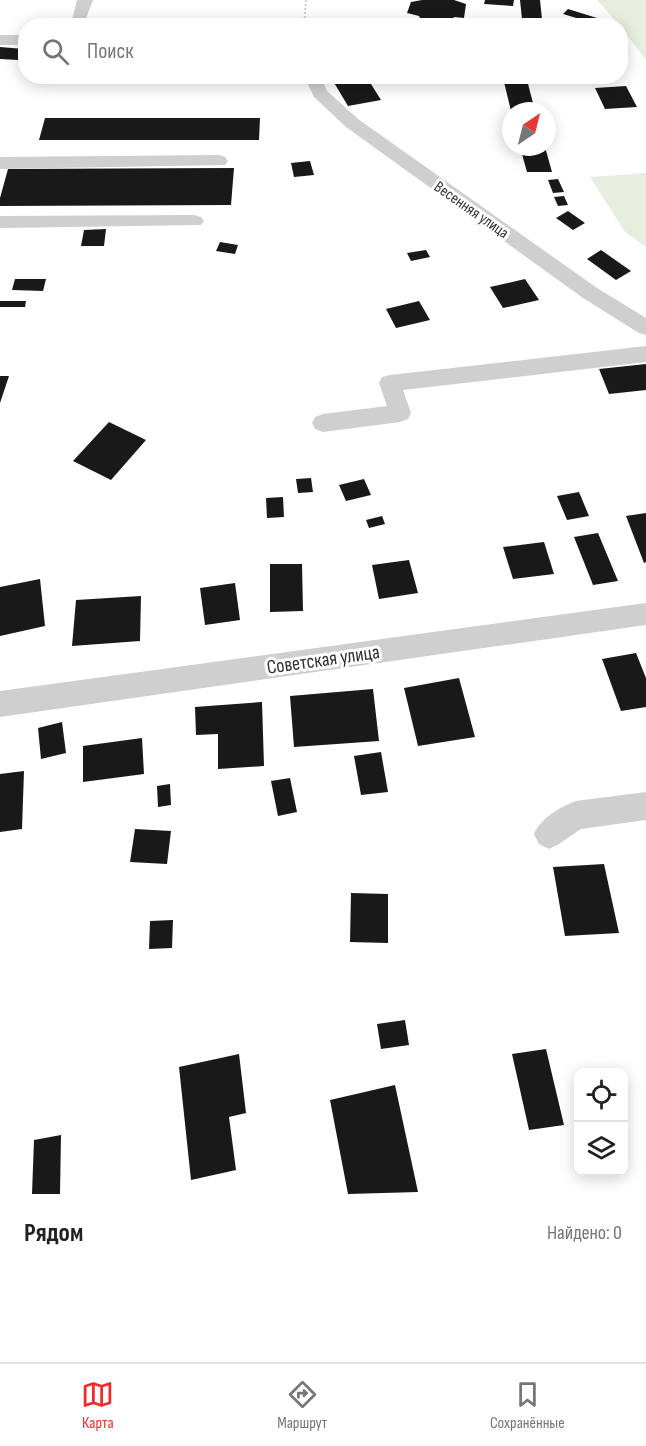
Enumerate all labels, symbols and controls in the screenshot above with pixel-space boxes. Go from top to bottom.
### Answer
search box [18,18,628,84]
icon: search [39,35,72,68]
text: Поиск [87,38,133,65]
north arrow [502,102,556,156]
street label: Весенняя улица [430,178,512,243]
street label: Советская улица [265,640,381,680]
map controls [574,1068,628,1176]
button: locate [574,1068,628,1122]
button: layers [574,1122,628,1176]
text: Рядом [24,1218,83,1249]
text: Найдено: 0 [547,1221,622,1245]
tab: Карта [81,1378,114,1433]
tab: Маршрут [277,1378,327,1433]
tab: Сохранённые [490,1378,565,1433]

